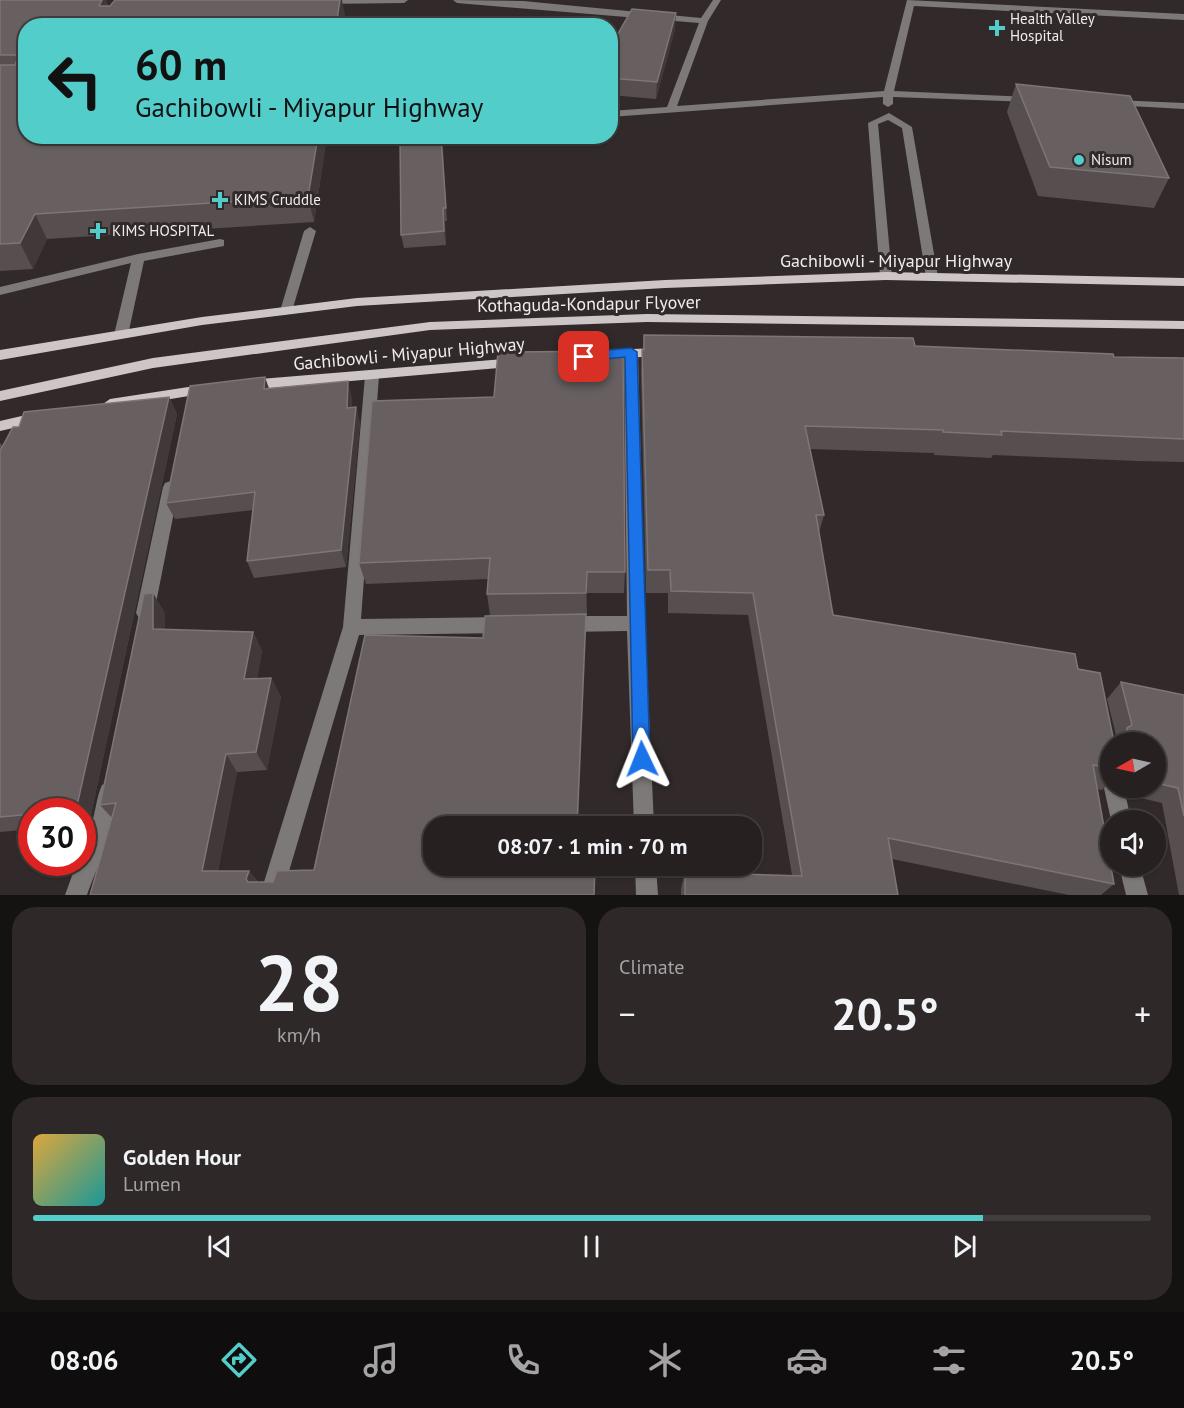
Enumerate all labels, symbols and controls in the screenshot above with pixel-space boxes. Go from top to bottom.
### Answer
place label: Health Valley Hospital [1010,9,1095,45]
marker: Health Valley Hospital [988,19,1006,37]
text: 60 m [135,37,227,92]
icon: left [36,42,114,120]
text: Gachibowli - Miyapur Highway [135,90,483,124]
place label: Nisum [1091,150,1132,169]
marker: Nisum [1072,153,1086,167]
place label: KIMS Cruddle [234,190,321,209]
marker: KIMS Cruddle [211,191,229,209]
place label: KIMS HOSPITAL [112,221,215,240]
marker: KIMS HOSPITAL [89,222,107,240]
street label: Gachibowli - Miyapur Highway [780,249,1013,272]
street label: Kothaguda-Kondapur Flyover [477,290,701,317]
pin [558,331,609,382]
street label: Gachibowli - Miyapur Highway [292,332,526,375]
icon: arrive [567,340,600,373]
position arrow [610,727,674,791]
north arrow [1100,732,1166,798]
map controls [1100,732,1166,876]
speed limit sign: 30 [18,798,96,876]
button: sound [1100,810,1166,876]
text: 08:07 · 1 min · 70 m [498,832,687,860]
text: 28 [255,932,343,1033]
text: Climate [619,954,685,980]
text: 20.5° [831,984,939,1042]
text: − [619,992,636,1035]
text: + [1134,992,1151,1035]
text: km/h [277,1022,321,1048]
text: Golden Hour [123,1143,241,1171]
text: Lumen [123,1171,181,1197]
icon: previous [203,1230,236,1263]
icon: pause [575,1230,608,1263]
icon: next [948,1230,981,1263]
icon: directions [218,1339,260,1381]
icon: music [360,1339,402,1381]
icon: phone [502,1339,544,1381]
icon: climate [644,1339,686,1381]
icon: car [786,1339,828,1381]
icon: filters [928,1339,970,1381]
text: 08:06 [50,1343,118,1377]
text: 20.5° [1070,1343,1134,1377]

